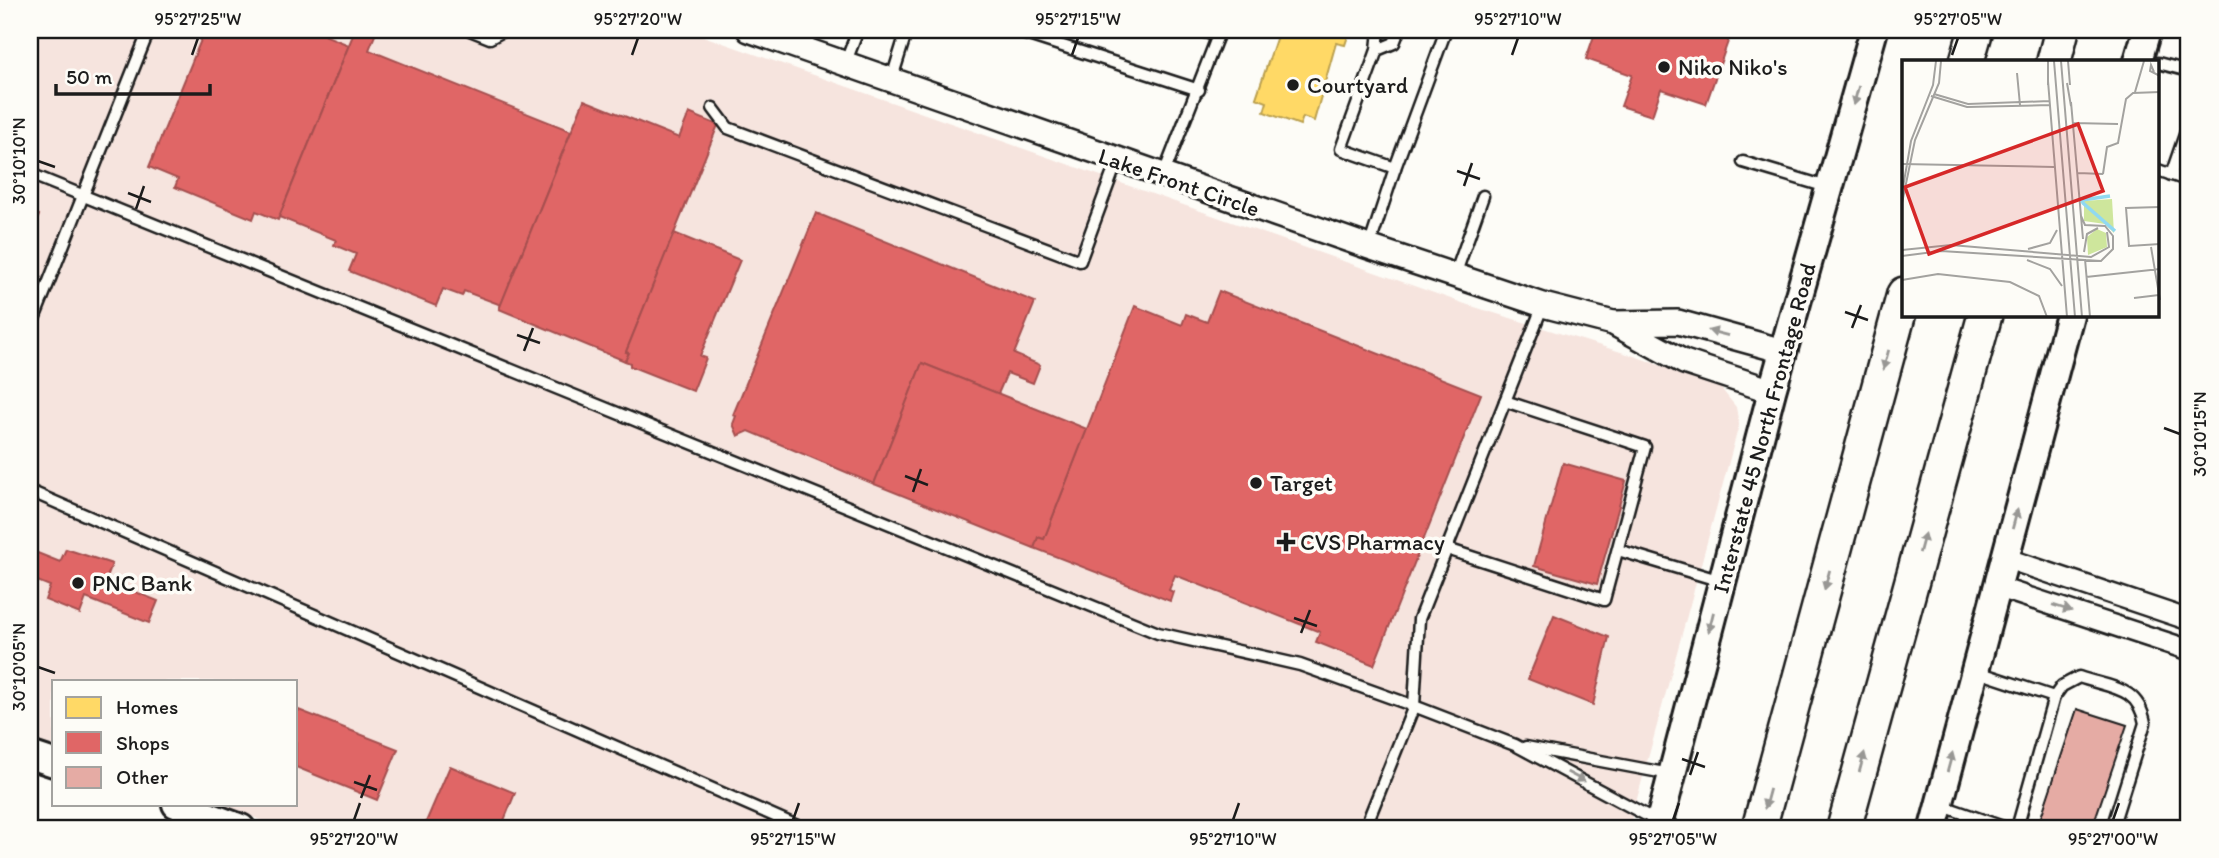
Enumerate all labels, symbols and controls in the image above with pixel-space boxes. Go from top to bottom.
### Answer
text: 95°27'25"W [155,8,241,30]
text: 95°27'20"W [594,8,682,30]
text: 95°27'15"W [1035,8,1121,30]
text: 95°27'10"W [1474,8,1562,30]
text: 95°27'05"W [1914,8,2002,30]
scale bar [56,52,210,96]
place label: Niko Niko's [1678,53,1788,81]
marker: Niko Niko's [1656,59,1672,75]
inset map [1902,60,2160,317]
text: 50 m [66,64,113,89]
place label: Courtyard [1307,71,1408,99]
marker: Courtyard [1285,77,1301,93]
one-way arrow [1851,85,1861,106]
text: 30°10'10"N [8,117,30,205]
street label: Lake Front Circle [1095,141,1263,223]
street label: Interstate 45 North Frontage Road [1706,260,1822,596]
one-way arrow [1707,327,1728,337]
one-way arrow [1880,349,1891,371]
text: 30°10'15"N [2189,391,2211,477]
place label: Target [1270,469,1333,497]
marker: Target [1248,475,1264,491]
one-way arrow [2011,508,2021,529]
place label: CVS Pharmacy [1300,528,1445,556]
one-way arrow [1918,532,1928,553]
marker: CVS Pharmacy [1278,534,1294,550]
place label: PNC Bank [92,569,192,597]
one-way arrow [1821,569,1831,590]
marker: PNC Bank [70,575,86,591]
one-way arrow [2052,603,2073,614]
one-way arrow [1705,611,1716,633]
text: 30°10'05"N [8,623,30,711]
legend [52,680,298,806]
text: Homes [116,694,178,719]
text: Shops [116,730,170,755]
one-way arrow [1945,751,1956,773]
one-way arrow [1858,752,1868,773]
text: Other [116,764,169,789]
one-way arrow [1566,771,1585,783]
one-way arrow [1761,788,1772,810]
text: 95°27'20"W [310,828,398,850]
text: 95°27'15"W [750,828,836,850]
text: 95°27'10"W [1189,828,1277,850]
text: 95°27'05"W [1629,828,1717,850]
text: 95°27'00"W [2068,828,2158,850]

